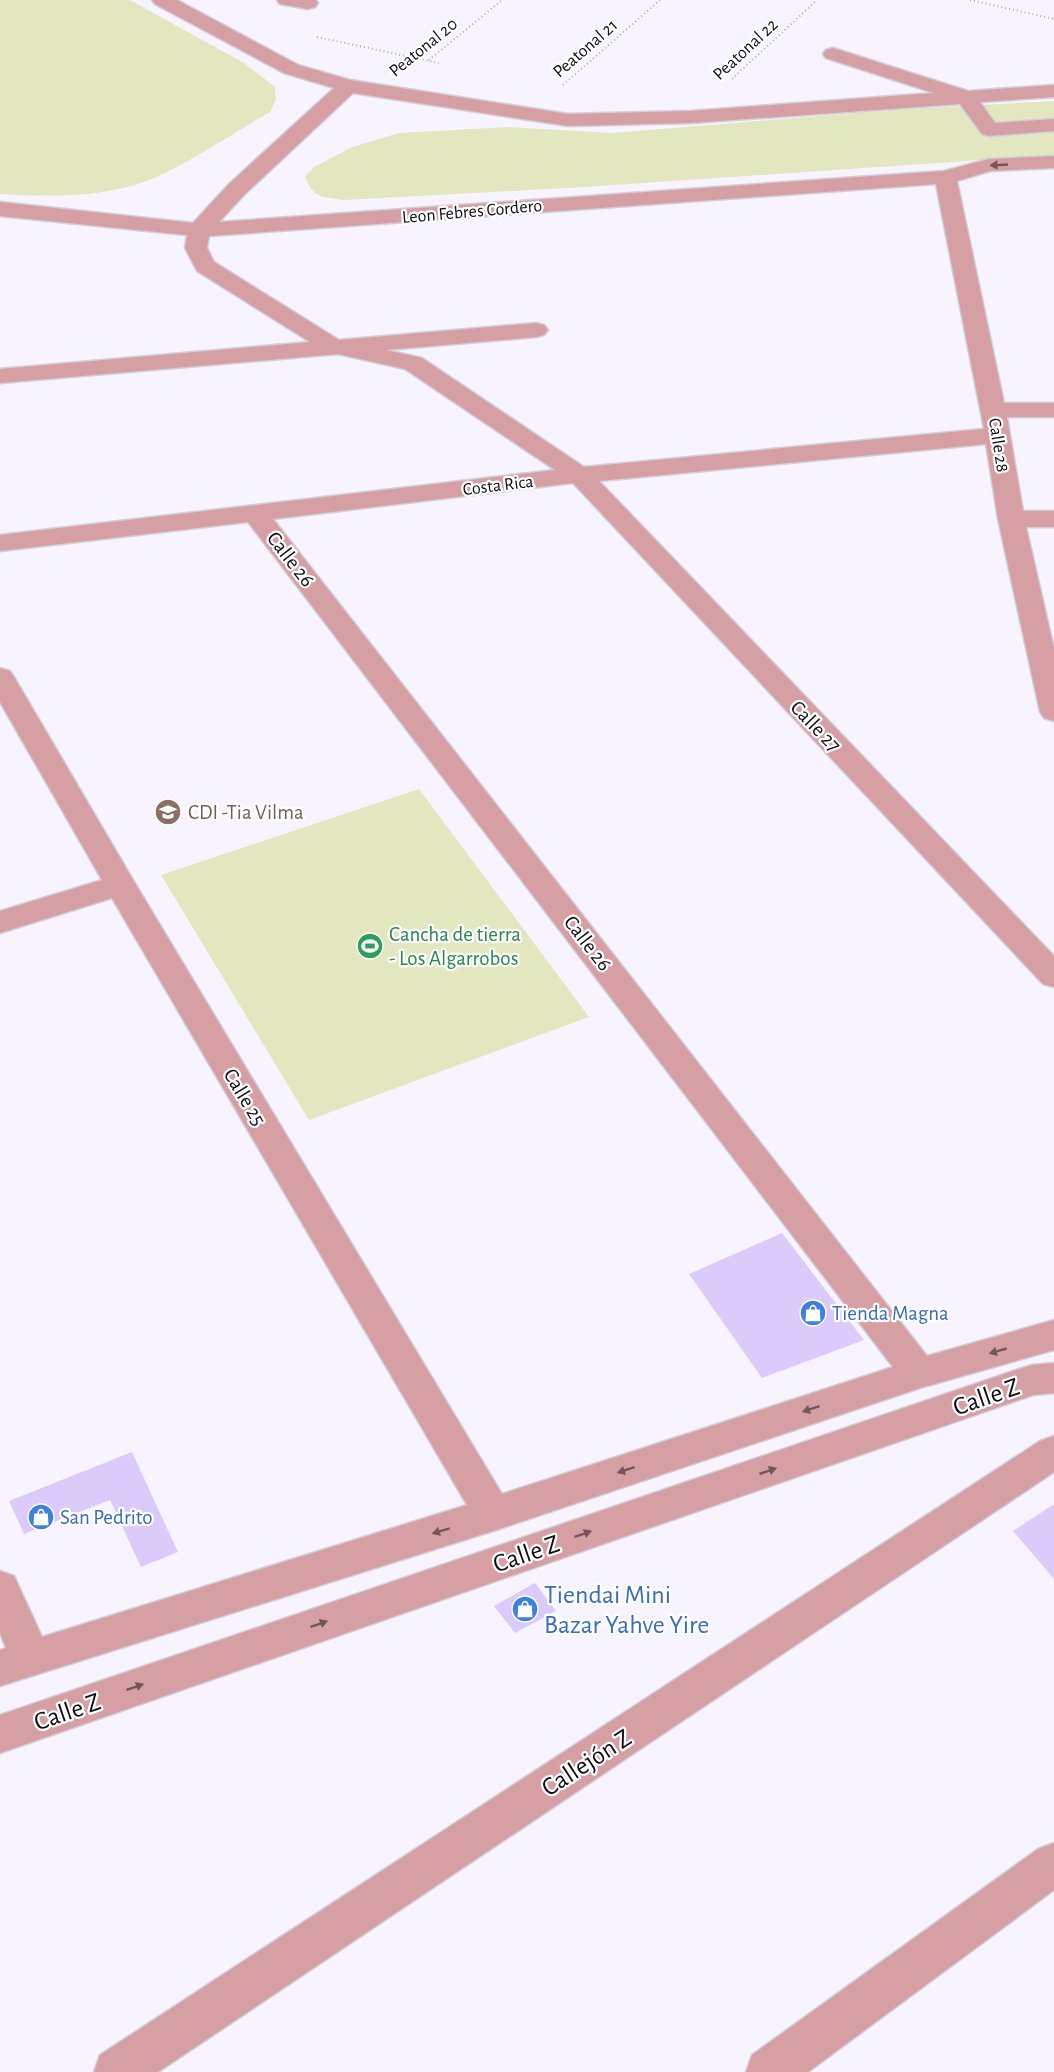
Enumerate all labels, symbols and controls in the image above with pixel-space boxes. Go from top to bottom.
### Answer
street label: Peatonal 20 [386,15,461,81]
street label: Peatonal 21 [550,16,621,81]
street label: Peatonal 22 [710,16,781,84]
one-way arrow [989,160,1008,169]
street label: Leon Febres Cordero [401,197,543,227]
street label: Calle 28 [985,417,1011,474]
street label: Costa Rica [462,473,534,499]
street label: Calle 26 [263,528,318,591]
street label: Calle 27 [786,697,845,756]
school or university icon: CDI -Tia Vilma [153,797,183,827]
place label: CDI -Tia Vilma [188,802,304,823]
street label: Calle 26 [560,912,615,975]
place label: Cancha de tierra - Los Algarrobos [389,924,521,969]
sports icon: Cancha de tierra - Los Algarrobos [355,931,385,961]
street label: Calle 25 [219,1065,270,1129]
shop icon: Tienda Magna [798,1298,828,1328]
place label: Tienda Magna [832,1303,949,1324]
one-way arrow [989,1347,1007,1356]
street label: Calle Z [950,1374,1023,1420]
one-way arrow [802,1404,820,1414]
one-way arrow [759,1465,777,1475]
one-way arrow [617,1466,635,1475]
shop icon: San Pedrito [26,1502,56,1532]
place label: San Pedrito [60,1507,152,1528]
one-way arrow [432,1526,450,1536]
one-way arrow [574,1528,592,1538]
street label: Calle Z [490,1531,563,1577]
place label: Tiendai Mini Bazar Yahve Yire [544,1582,709,1638]
shop icon: Tiendai Mini Bazar Yahve Yire [510,1594,540,1624]
one-way arrow [310,1619,328,1629]
one-way arrow [126,1682,144,1692]
street label: Calle Z [31,1689,104,1735]
street label: Callejón Z [537,1724,636,1801]

